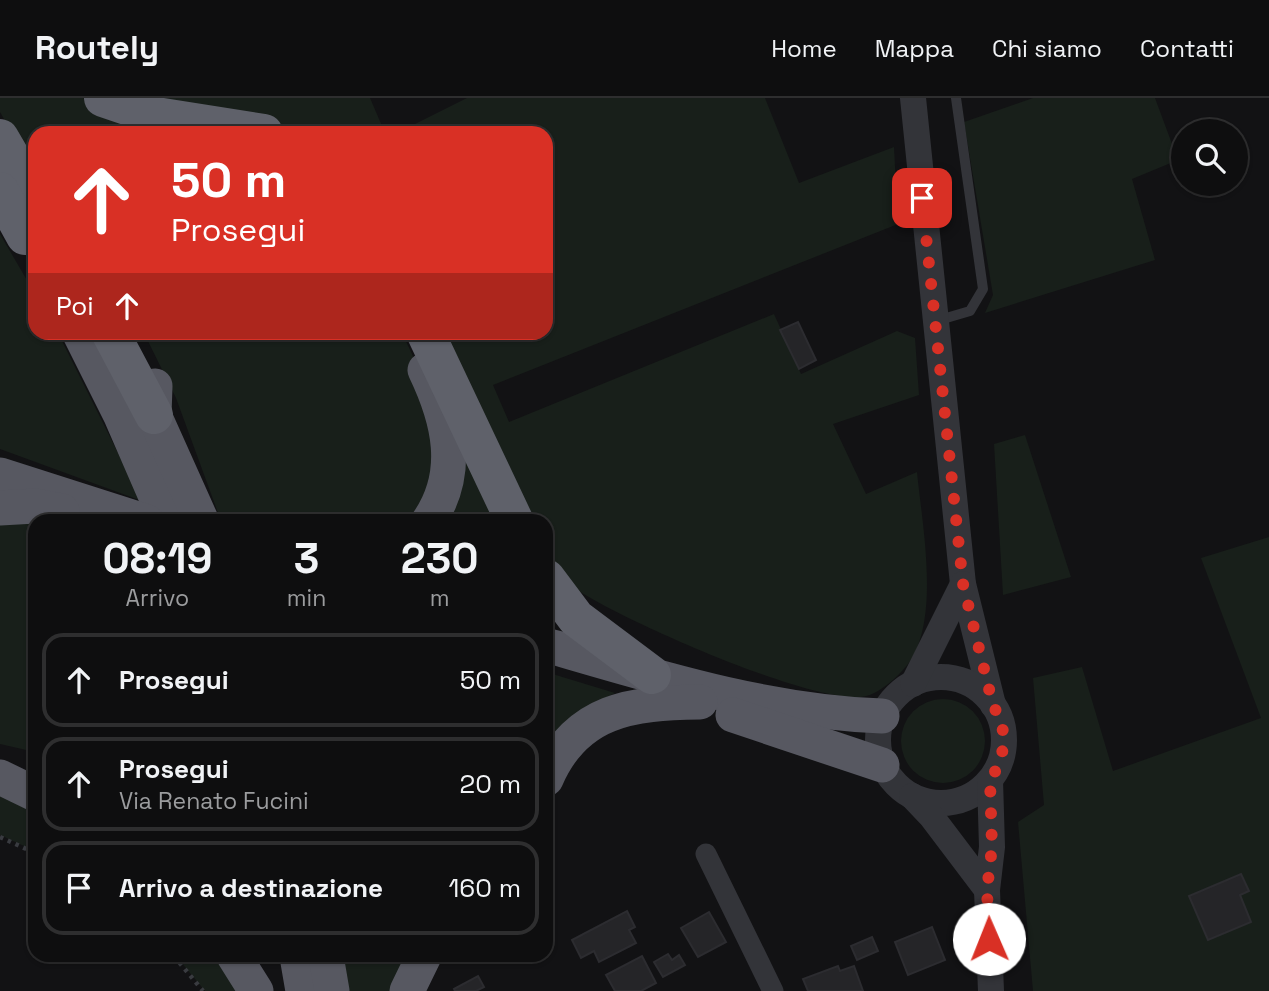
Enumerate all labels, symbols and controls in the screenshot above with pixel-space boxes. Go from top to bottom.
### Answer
text: Routely [35,27,159,69]
text: Home [771,33,837,64]
text: Mappa [875,33,954,64]
text: Chi siamo [992,33,1102,64]
text: Contatti [1140,33,1234,64]
map controls [1171,119,1248,196]
button: search [1171,119,1248,196]
text: 50 m [171,149,286,211]
icon: ahead [56,154,147,245]
pin [892,168,952,228]
icon: arrive [903,179,941,217]
text: Prosegui [171,210,305,250]
icon: ahead [108,287,146,325]
text: Poi [56,289,94,323]
text: 08:19 [102,532,212,585]
text: 3 [294,532,319,585]
text: 230 [401,532,479,585]
text: Arrivo [126,583,189,613]
text: min [287,583,326,613]
text: m [430,583,450,613]
icon: ahead [60,661,98,699]
text: Prosegui [119,663,229,697]
text: 50 m [460,663,521,697]
text: Prosegui [119,752,229,786]
icon: ahead [60,765,98,803]
text: 20 m [460,767,521,801]
text: Via Renato Fucini [119,786,309,816]
icon: arrive [60,869,98,907]
text: Arrivo a destinazione [119,871,383,905]
text: 160 m [449,871,521,905]
position arrow [952,902,1026,976]

